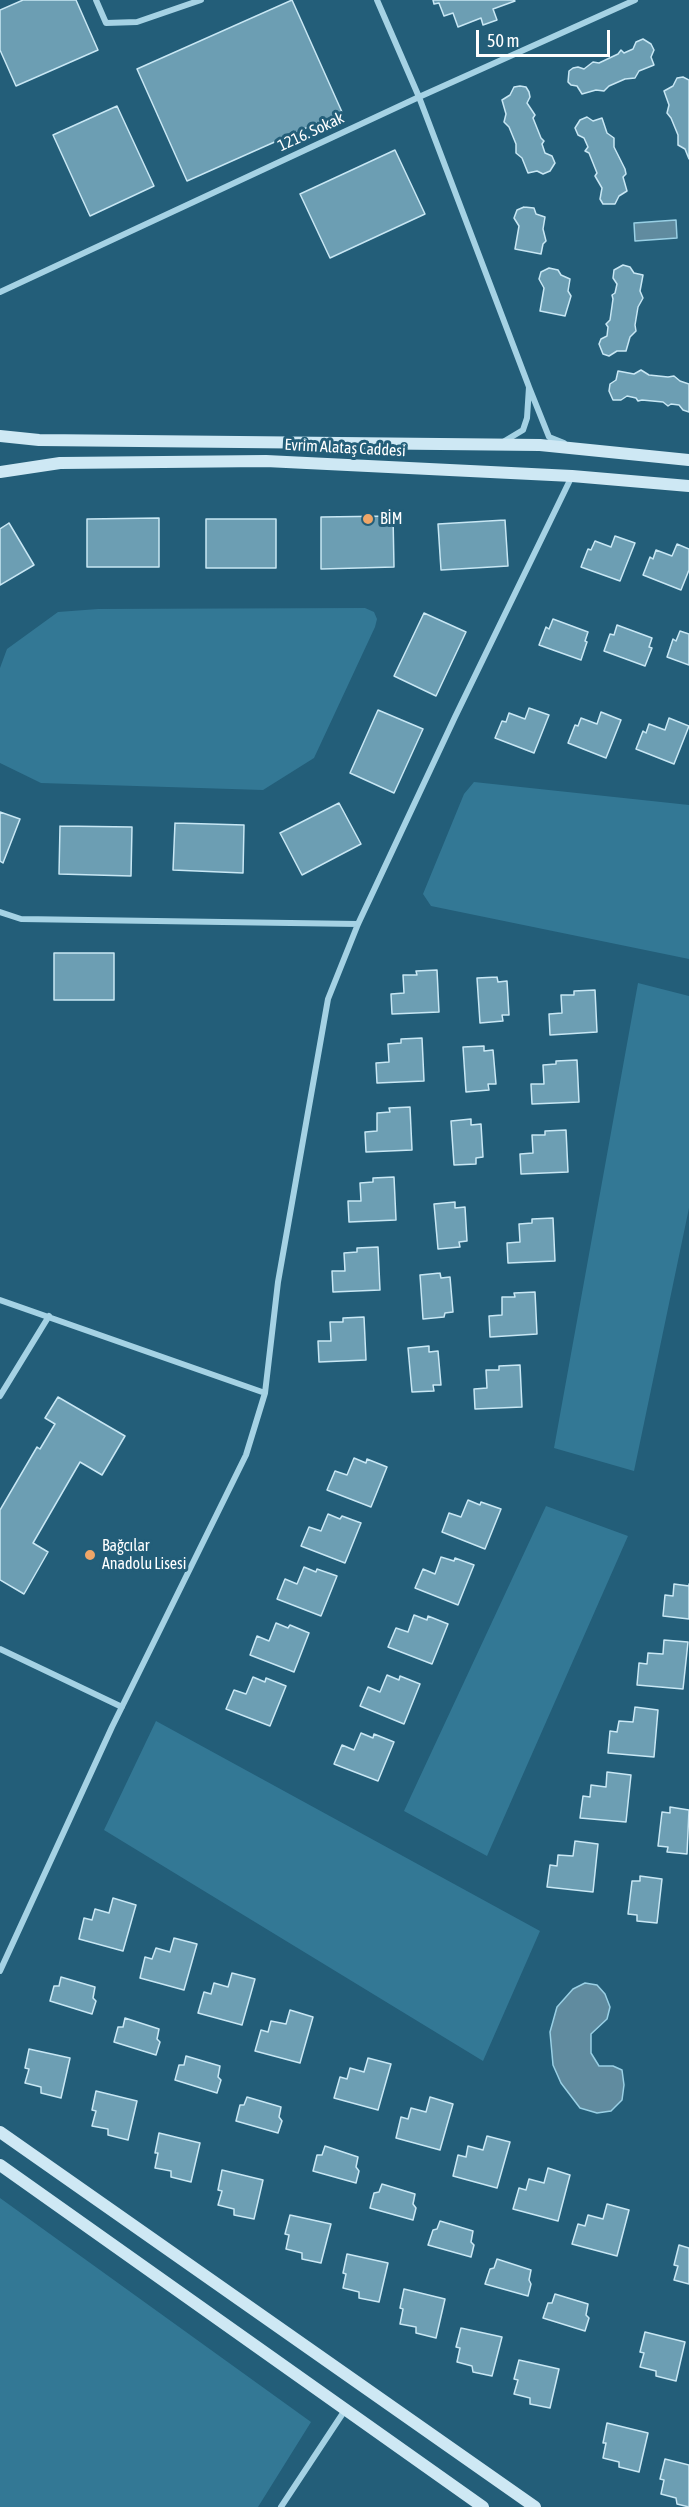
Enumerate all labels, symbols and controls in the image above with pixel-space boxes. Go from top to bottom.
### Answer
scale bar [479,18,612,56]
text: 50 m [487,30,519,51]
street label: 1216. Sokak [275,108,347,156]
street label: Evrim Alataş Caddesi [284,435,406,461]
place label: BİM [380,509,402,529]
marker: BİM [361,512,375,526]
place label: Bağcılar Anadolu Lisesi [102,1536,186,1574]
marker: Bağcılar Anadolu Lisesi [83,1548,97,1562]

